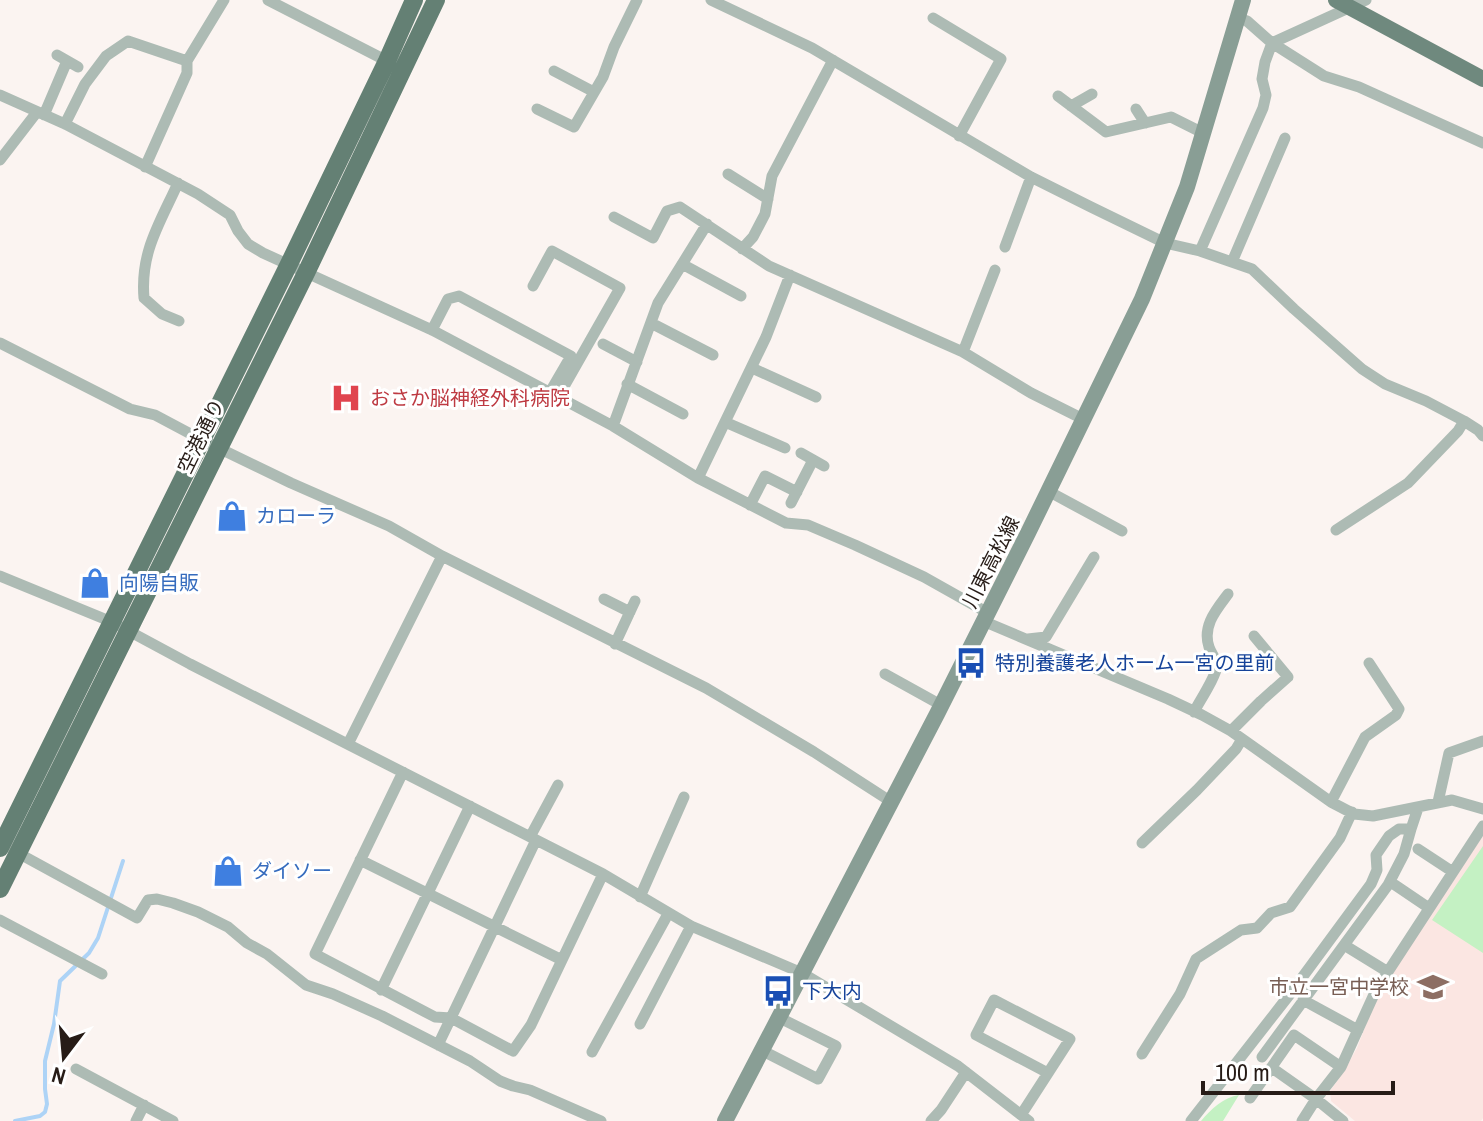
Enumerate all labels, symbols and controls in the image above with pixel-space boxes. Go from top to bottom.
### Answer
hospital icon: おさか脳神経外科病院 [329,381,363,415]
place label: おさか脳神経外科病院 [370,384,570,411]
street label: 空港通り [171,394,230,478]
shop icon: カローラ [215,499,249,533]
place label: カローラ [256,502,336,529]
street label: 川東高松線 [956,511,1025,612]
shop icon: 向陽自販 [78,566,112,600]
place label: 向陽自販 [119,569,199,596]
bus stop icon: 特別養護老人ホーム一宮の里前 [954,646,988,680]
place label: 特別養護老人ホーム一宮の里前 [995,649,1274,676]
shop icon: ダイソー [211,854,245,888]
place label: ダイソー [252,857,332,884]
school or university icon: 市立一宮中学校 [1416,970,1450,1004]
place label: 市立一宮中学校 [1269,973,1409,1000]
bus stop icon: 下大内 [761,974,795,1008]
place label: 下大内 [802,977,862,1004]
north arrow [24,1017,104,1097]
scale bar [1203,1045,1393,1095]
text: 100 m [1215,1056,1270,1088]
text: N [48,1060,69,1092]

